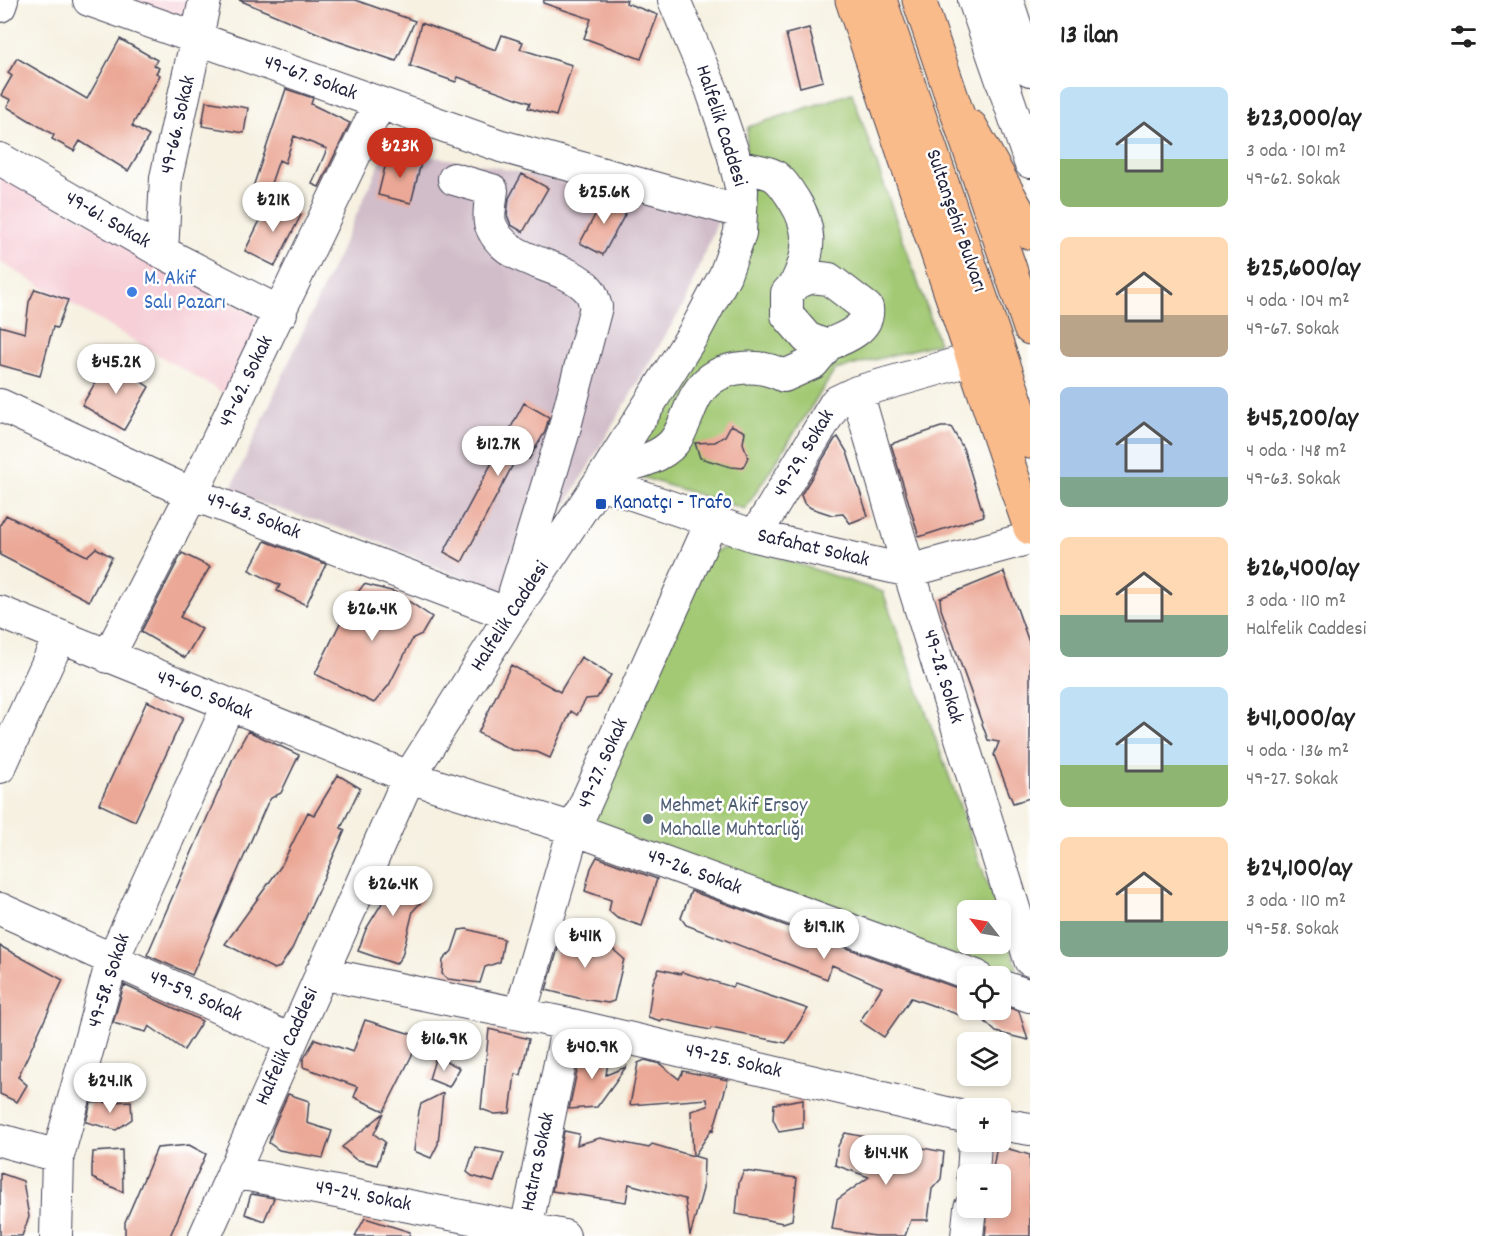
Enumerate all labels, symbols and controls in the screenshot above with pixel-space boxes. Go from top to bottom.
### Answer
text: 13 ilan [1060,18,1118,55]
icon: filters [1447,20,1480,53]
street label: 49-67. Sokak [259,48,361,110]
street label: Halfelik Caddesi [686,61,754,191]
street label: 49-66. Sokak [153,73,205,177]
text: ₺23,000/ay [1246,101,1361,138]
icon: home [1108,111,1180,183]
pin: ₺23K [364,128,436,179]
text: ₺23K [381,133,419,161]
text: 3 oda · 101 m² [1246,138,1346,166]
street label: Sultanşehir Bulvarı [917,146,993,296]
text: 49-62. Sokak [1246,166,1340,194]
pin: ₺25.6K [555,174,653,225]
text: ₺25.6K [578,179,630,207]
pin: ₺21K [237,182,309,233]
street label: 49-61. Sokak [59,184,155,258]
text: ₺21K [256,187,290,215]
text: ₺25,600/ay [1246,251,1360,288]
icon: home [1108,261,1180,333]
place label: M. Akif Salı Pazarı [144,265,226,319]
marker: M. Akif Salı Pazarı [125,285,139,299]
text: 4 oda · 104 m² [1246,288,1349,316]
text: 49-67. Sokak [1246,316,1339,344]
street label: 49-62. Sokak [212,331,282,433]
pin: ₺45.2K [67,344,165,395]
text: ₺45.2K [91,349,141,377]
text: ₺45,200/ay [1246,401,1358,438]
street label: 49-29. Sokak [767,404,843,504]
icon: home [1108,411,1180,483]
pin: ₺12.7K [449,426,547,477]
text: ₺12.7K [476,431,520,459]
text: 4 oda · 148 m² [1246,438,1347,466]
text: 49-63. Sokak [1246,466,1340,494]
street label: 49-63. Sokak [201,485,305,549]
place label: Kanatçı - Trafo [613,489,732,519]
marker: Kanatçı - Trafo [594,497,608,511]
street label: Safahat Sokak [754,522,872,576]
text: ₺26,400/ay [1246,551,1359,588]
street label: Halfelik Caddesi [464,556,558,678]
icon: home [1108,561,1180,633]
text: 3 oda · 110 m² [1246,588,1346,616]
pin: ₺26.4K [323,591,421,642]
text: ₺26.4K [347,596,397,624]
text: Halfelik Caddesi [1246,616,1366,644]
street label: 49-28. Sokak [913,626,971,728]
street label: 49-60. Sokak [151,663,257,729]
text: ₺41,000/ay [1246,701,1355,738]
icon: home [1108,711,1180,783]
street label: 49-27. Sokak [571,714,637,814]
text: 4 oda · 136 m² [1246,738,1349,766]
text: 49-27. Sokak [1246,766,1338,794]
place label: Mehmet Akif Ersoy Mahalle Muhtarlığı [660,792,808,846]
marker: Mehmet Akif Ersoy Mahalle Muhtarlığı [641,812,655,826]
street label: 49-26. Sokak [642,842,746,904]
text: ₺24,100/ay [1246,851,1352,888]
icon: home [1108,861,1180,933]
pin: ₺26.4K [344,866,442,917]
text: ₺26.4K [368,871,418,899]
text: 3 oda · 110 m² [1246,888,1346,916]
north arrow [957,900,1011,954]
map controls [957,900,1011,1218]
pin: ₺19.1K [775,909,873,960]
text: ₺19.1K [803,914,845,942]
text: 49-58. Sokak [1246,916,1339,944]
pin: ₺41K [549,918,621,969]
text: ₺41K [568,923,602,951]
street label: 49-58. Sokak [81,930,139,1032]
street label: 49-59. Sokak [144,963,246,1031]
button: locate [957,966,1011,1020]
street label: Halfelik Caddesi [249,983,327,1111]
pin: ₺16.9K [395,1021,493,1072]
text: ₺16.9K [420,1026,468,1054]
pin: ₺40.9K [543,1029,641,1080]
button: layers [957,1032,1011,1086]
text: ₺40.9K [566,1034,618,1062]
street label: 49-25. Sokak [682,1036,784,1088]
pin: ₺24.1K [61,1063,159,1114]
text: ₺24.1K [87,1068,133,1096]
button: + [957,1098,1011,1152]
street label: Hatıra Sokak [514,1110,564,1214]
pin: ₺14.4K [837,1135,935,1186]
text: ₺14.4K [864,1140,908,1168]
button: − [957,1164,1011,1218]
street label: 49-24. Sokak [312,1173,414,1221]

